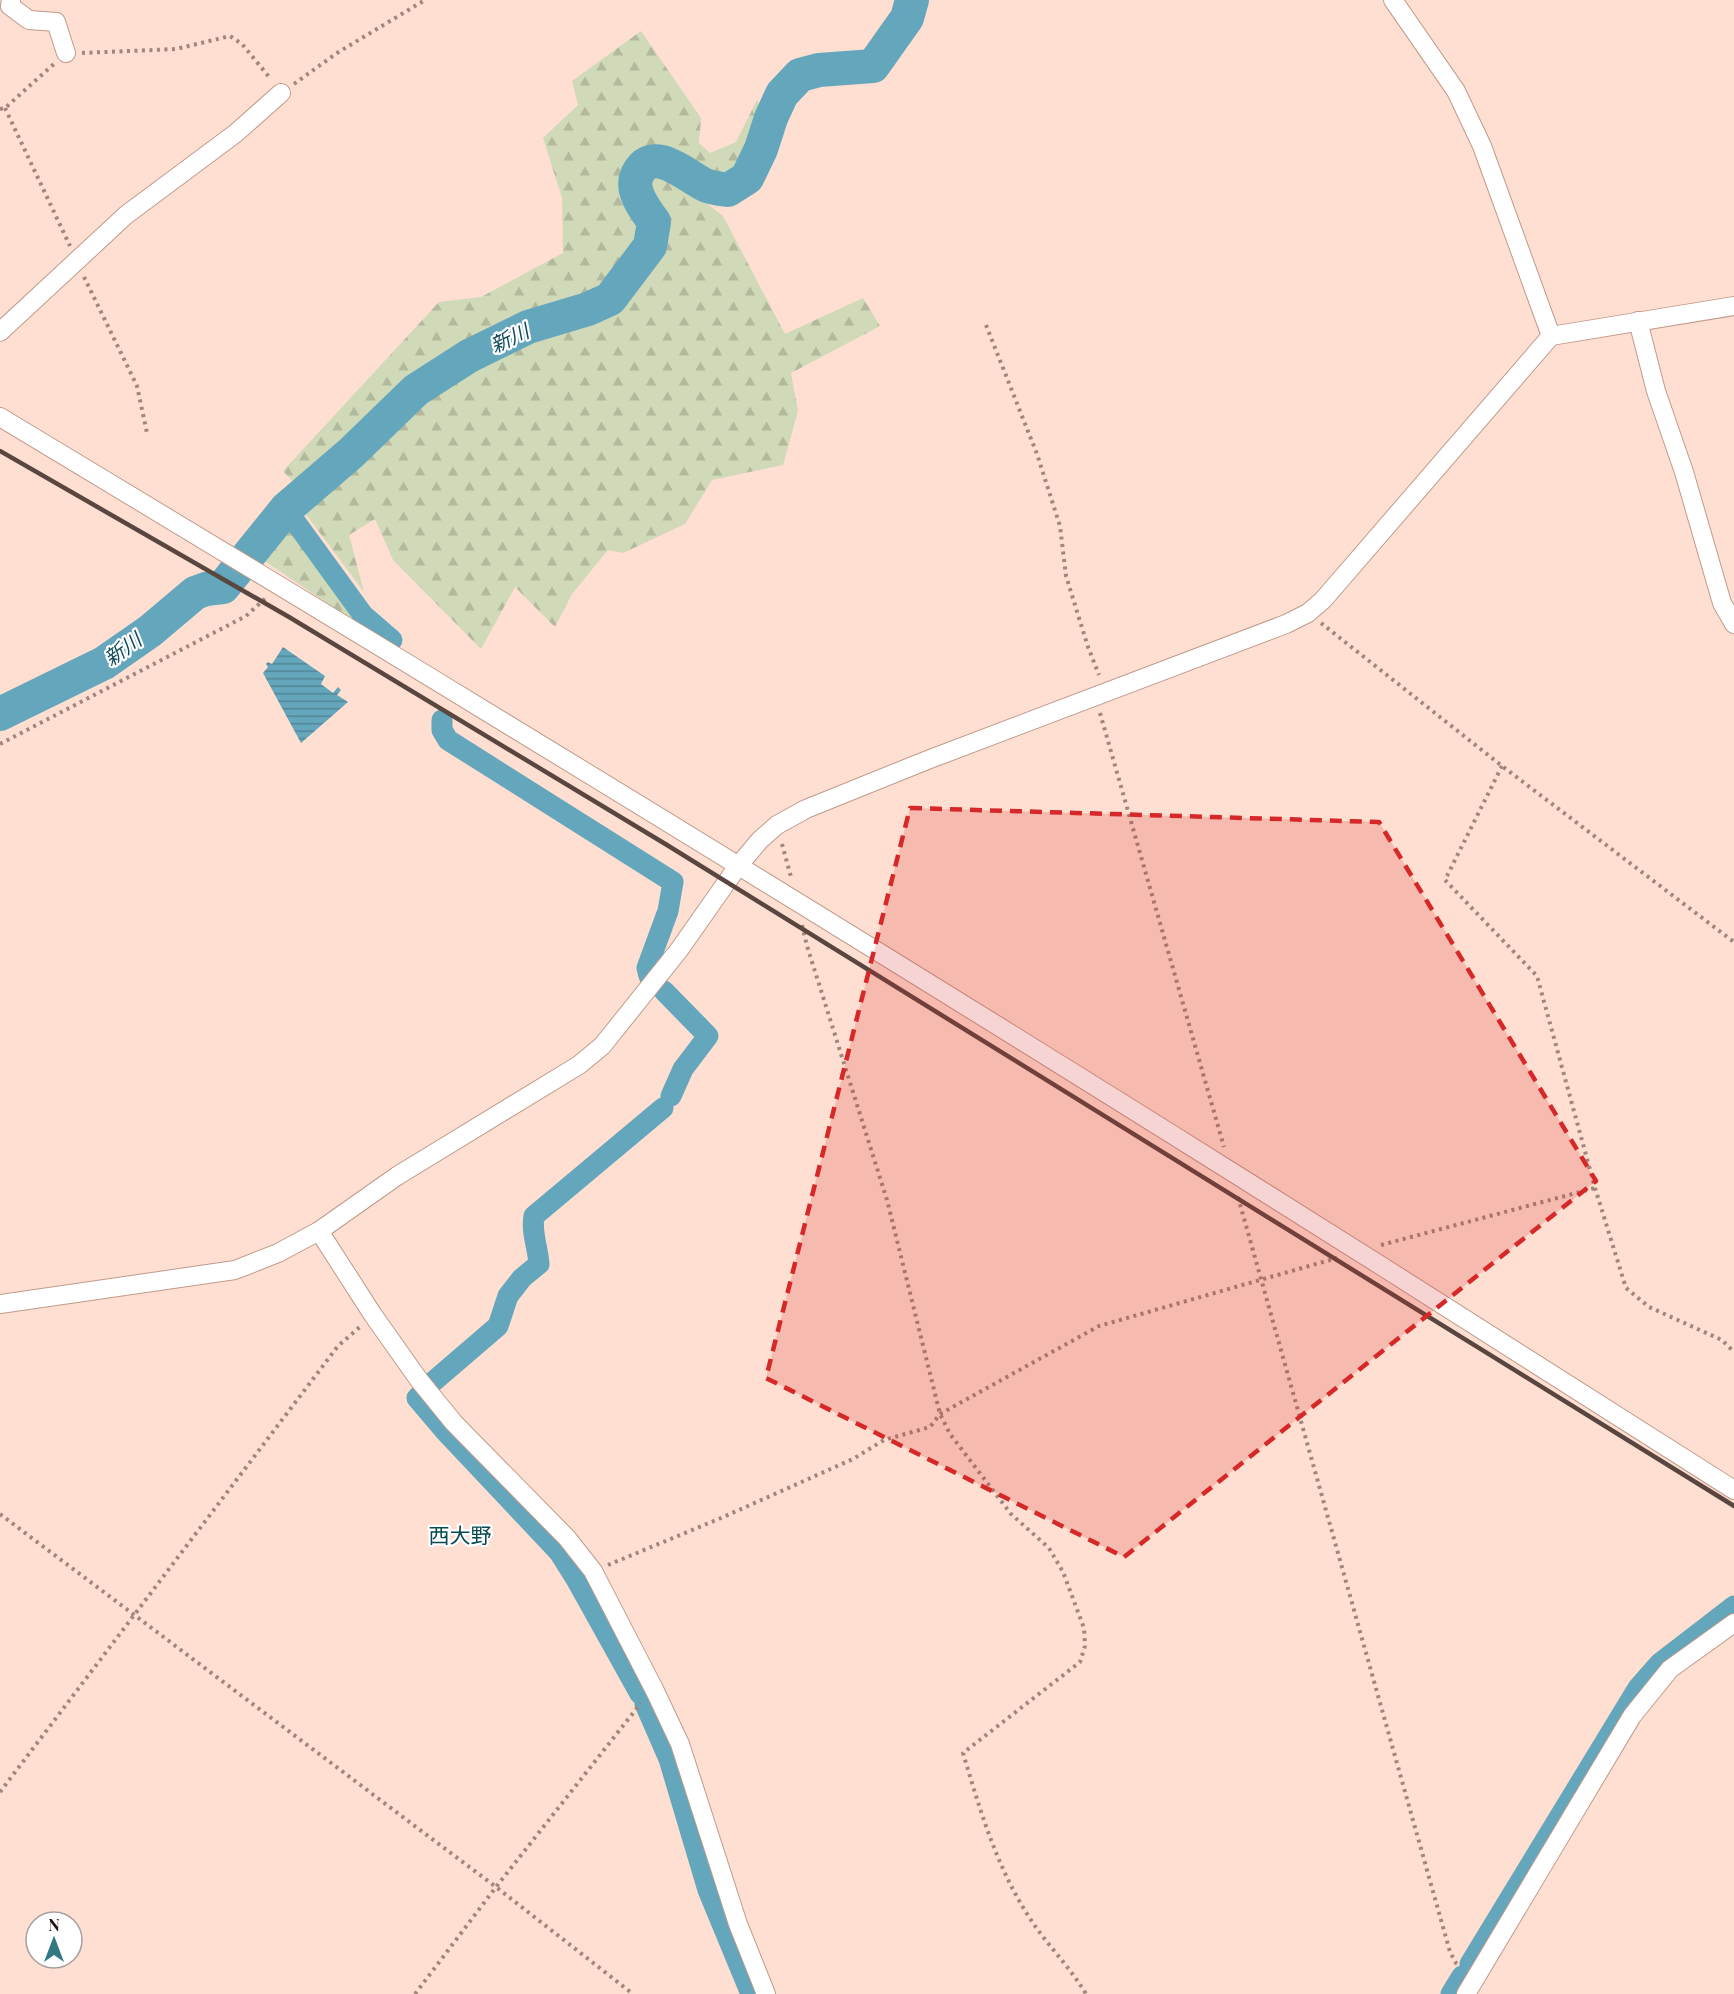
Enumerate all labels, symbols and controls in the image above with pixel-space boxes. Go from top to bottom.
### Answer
water label: 新川 [485,315,535,358]
water label: 新川 [98,624,148,671]
district label: 西大野 [429,1520,492,1548]
north arrow [24,1910,84,1970]
text: N [48,1914,60,1935]

